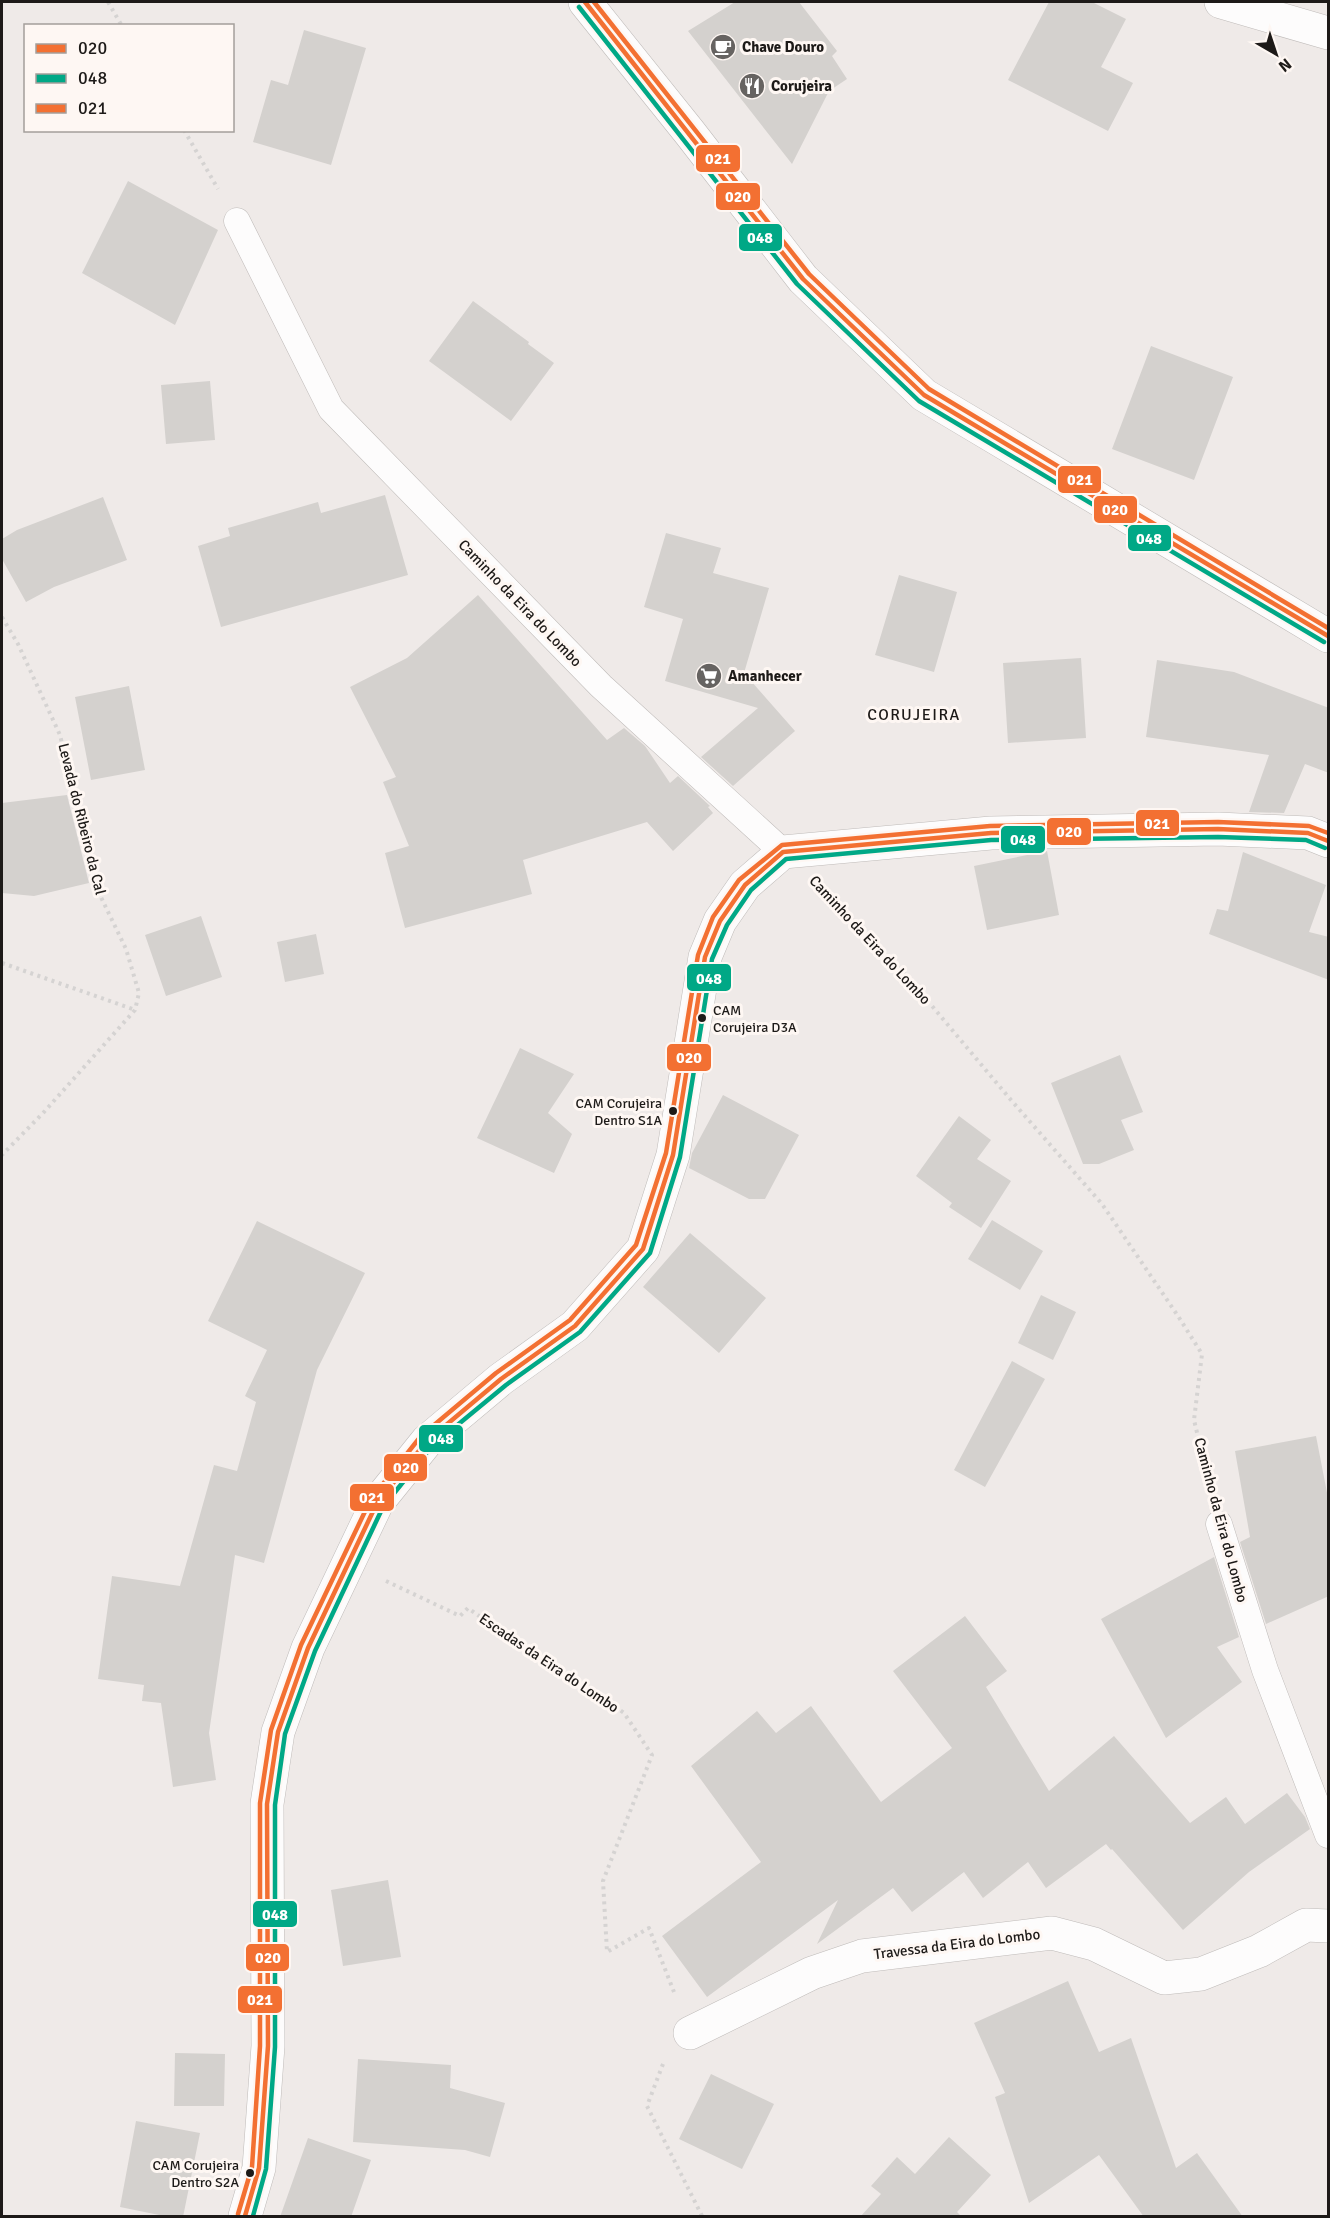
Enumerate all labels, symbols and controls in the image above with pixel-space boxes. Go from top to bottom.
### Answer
legend [24,24,234,132]
north arrow [1246,24,1306,84]
cafe icon: Chave Douro [708,32,738,62]
text: 020 [78,37,107,59]
place label: Chave Douro [742,38,824,56]
text: N [1274,54,1295,76]
text: 048 [78,67,107,89]
restaurant icon: Corujeira [737,71,767,101]
place label: Corujeira [771,77,832,95]
text: 021 [78,97,107,119]
line badge: 021 [695,144,741,173]
text: 021 [705,149,731,169]
line badge: 020 [715,182,761,211]
text: 020 [725,187,751,207]
line badge: 048 [738,223,783,252]
text: 048 [747,228,773,248]
line badge: 021 [1057,465,1102,494]
text: 021 [1067,470,1093,490]
line badge: 020 [1093,495,1138,524]
text: 020 [1102,500,1128,520]
line badge: 048 [1127,524,1172,552]
text: 048 [1136,529,1162,549]
street label: Caminho da Eira do Lombo [455,536,586,670]
supermarket icon: Amanhecer [694,661,724,691]
place label: Amanhecer [728,667,802,685]
district label: CORUJEIRA [867,705,961,725]
street label: Levada do Ribeiro da Cal [54,741,110,897]
line badge: 021 [1135,809,1180,837]
text: 021 [1144,814,1170,834]
line badge: 020 [1046,817,1092,846]
text: 020 [1056,822,1082,842]
line badge: 048 [1000,825,1046,854]
text: 048 [1010,830,1036,850]
street label: Caminho da Eira do Lombo [806,872,935,1008]
line badge: 048 [686,963,732,992]
text: 048 [696,969,722,989]
place label: CAM Corujeira D3A [713,1002,797,1036]
marker: CAM Corujeira D3A [696,1012,708,1024]
line badge: 020 [666,1043,712,1072]
text: 020 [676,1048,702,1068]
place label: CAM Corujeira Dentro S1A [575,1095,662,1129]
marker: CAM Corujeira Dentro S1A [667,1105,679,1117]
line badge: 048 [418,1424,464,1453]
text: 048 [428,1429,454,1449]
street label: Caminho da Eira do Lombo [1190,1436,1252,1604]
line badge: 020 [383,1453,428,1482]
text: 020 [393,1458,419,1478]
line badge: 021 [349,1483,395,1512]
text: 021 [359,1488,385,1508]
street label: Escadas da Eira do Lombo [476,1609,622,1717]
line badge: 048 [252,1900,298,1928]
text: 048 [262,1905,288,1925]
street label: Travessa da Eira do Lombo [873,1925,1041,1963]
line badge: 020 [245,1943,290,1972]
text: 020 [255,1948,281,1968]
line badge: 021 [237,1985,283,2014]
text: 021 [247,1990,273,2010]
place label: CAM Corujeira Dentro S2A [152,2157,239,2191]
marker: CAM Corujeira Dentro S2A [244,2167,256,2179]

